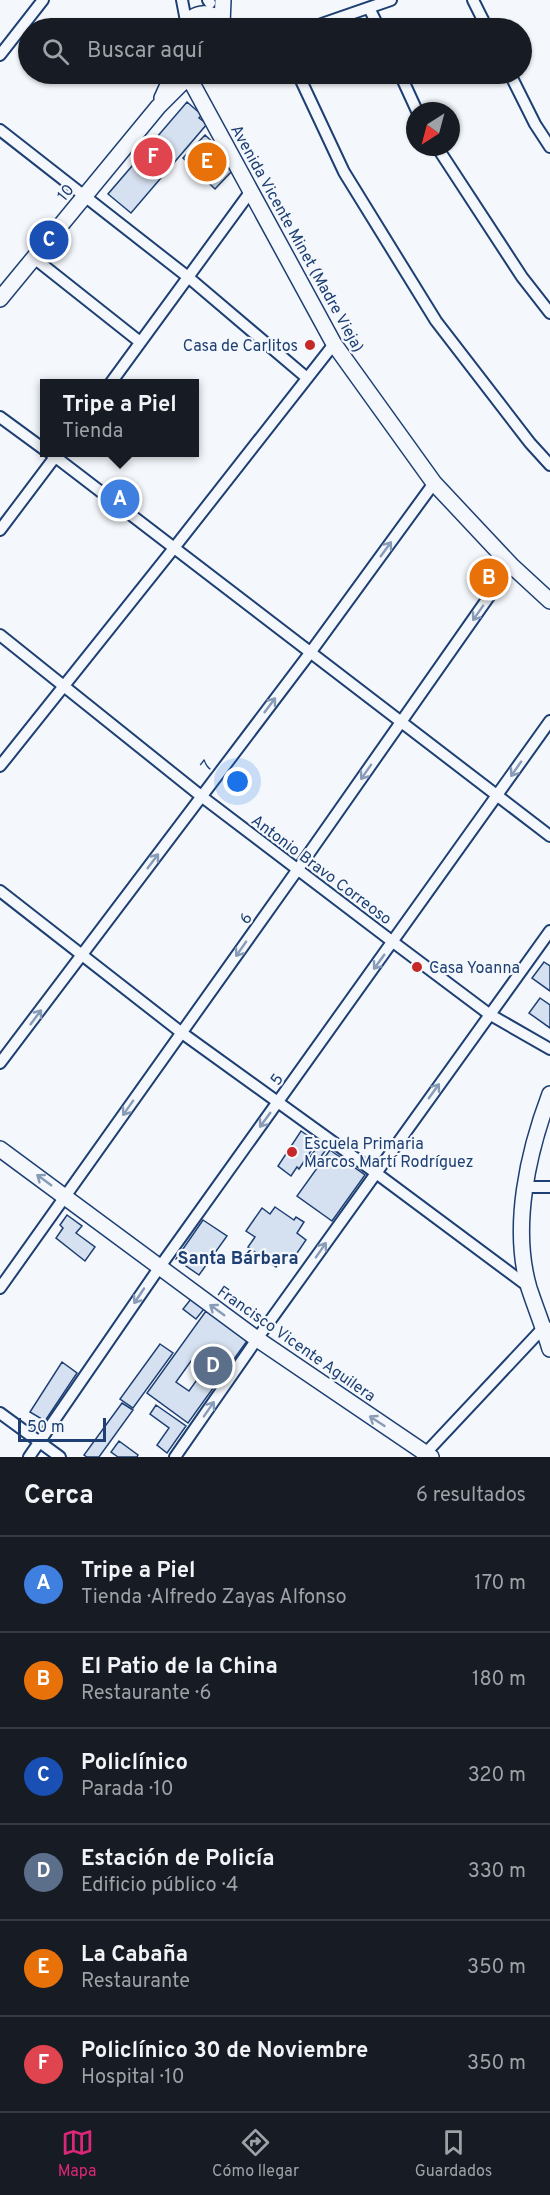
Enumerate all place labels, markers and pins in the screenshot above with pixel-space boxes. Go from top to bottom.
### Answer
pin: F [134,134,172,180]
pin: E [188,140,226,184]
pin: C [29,218,68,262]
place label: Casa de Carlitos [183,337,298,357]
marker: Casa de Carlitos [303,338,317,352]
pin: A [100,476,140,522]
pin: B [470,556,508,600]
place label: Casa Yoanna [429,959,520,979]
marker: Casa Yoanna [410,960,424,974]
place label: Escuela Primaria Marcos Martí Rodríguez [304,1135,474,1173]
marker: Escuela Primaria Marcos Martí Rodríguez [285,1145,299,1159]
pin: D [194,1344,232,1388]

